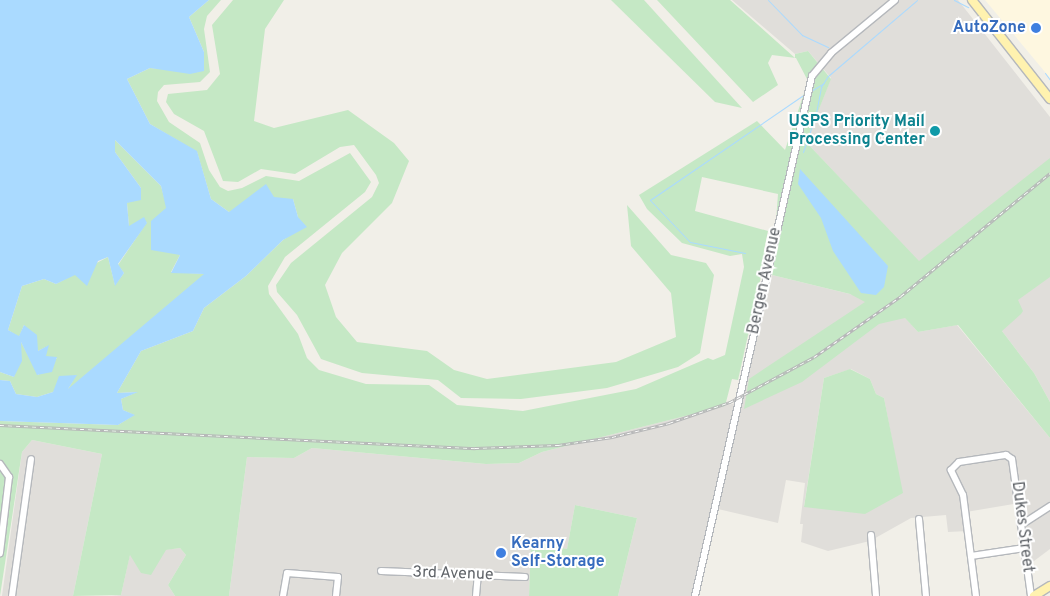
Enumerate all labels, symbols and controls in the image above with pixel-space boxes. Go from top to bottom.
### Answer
place label: AutoZone [953,18,1026,38]
marker: AutoZone [1030,22,1042,34]
place label: USPS Priority Mail Processing Center [789,112,925,150]
marker: USPS Priority Mail Processing Center [929,125,941,137]
street label: Bergen Avenue [744,226,786,336]
street label: Dukes Street [1007,480,1037,574]
place label: Kearny Self-Storage [511,534,605,572]
marker: Kearny Self-Storage [495,547,507,559]
street label: 3rd Avenue [412,563,494,585]

